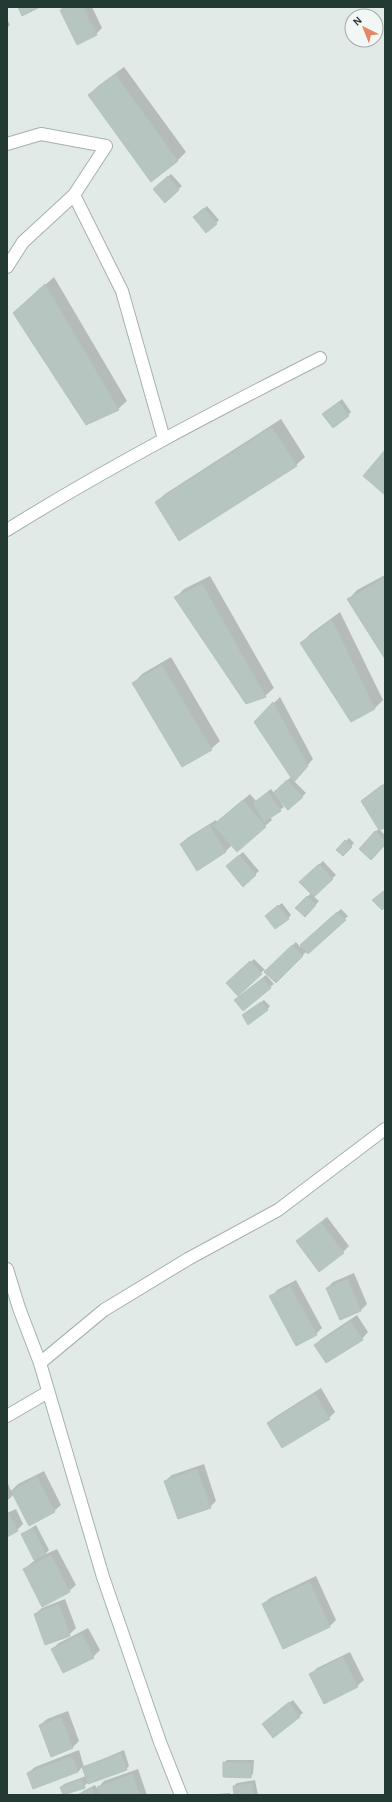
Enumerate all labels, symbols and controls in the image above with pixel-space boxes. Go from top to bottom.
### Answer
north arrow [344,8,384,48]
text: N [351,14,364,28]

